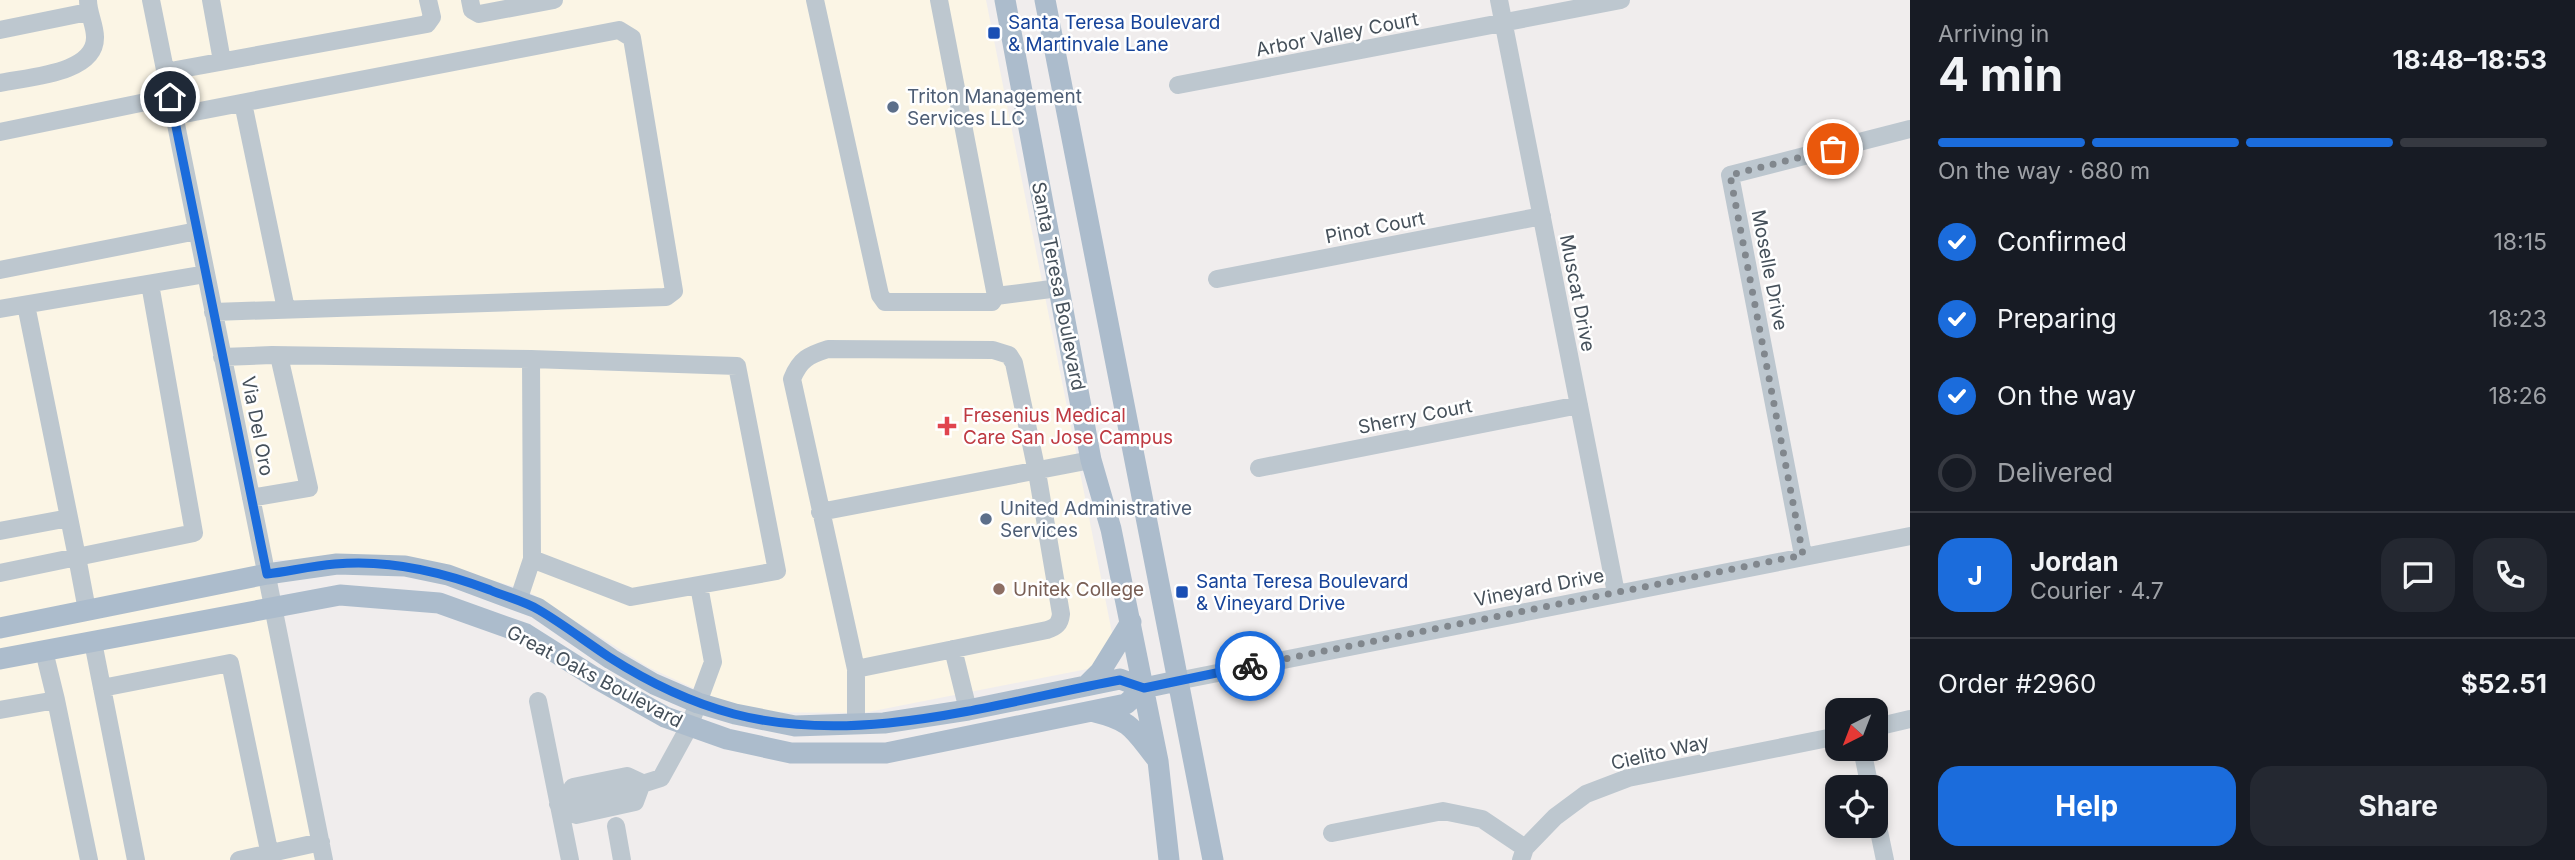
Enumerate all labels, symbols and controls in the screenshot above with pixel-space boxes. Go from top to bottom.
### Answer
street label: Arbor Valley Court [1254,7,1420,62]
place label: Santa Teresa Boulevard & Martinvale Lane [1008,11,1220,56]
text: Arriving in [1938,20,2049,48]
marker: Santa Teresa Boulevard & Martinvale Lane [986,25,1002,41]
text: 18:48–18:53 [2392,44,2547,75]
text: 4 min [1938,46,2063,102]
pin [140,67,200,127]
icon: home [151,78,189,116]
place label: Triton Management Services LLC [907,85,1082,130]
marker: Triton Management Services LLC [885,99,901,115]
pin [1803,119,1863,179]
icon: bag [1814,130,1852,168]
text: On the way · 680 m [1938,157,2150,185]
street label: Santa Teresa Boulevard [1027,180,1090,392]
street label: Pinot Court [1323,207,1427,248]
street label: Moselle Drive [1747,208,1792,332]
icon: check [1938,223,1976,261]
text: Confirmed [1997,226,2127,257]
text: 18:15 [2493,228,2547,256]
street label: Muscat Drive [1555,233,1600,354]
icon: check [1938,300,1976,338]
text: Preparing [1997,303,2117,334]
text: 18:23 [2489,305,2547,333]
street label: Via Del Oro [237,374,278,478]
icon: check [1938,377,1976,415]
text: On the way [1997,380,2136,411]
text: 18:26 [2489,382,2547,410]
street label: Sherry Court [1356,394,1474,439]
place label: Fresenius Medical Care San Jose Campus [963,404,1173,449]
marker: Fresenius Medical Care San Jose Campus [937,416,957,436]
text: Delivered [1997,457,2113,488]
place label: United Administrative Services [1000,497,1192,542]
marker: United Administrative Services [978,511,994,527]
button: chat [2381,538,2455,612]
button: phone [2473,538,2547,612]
text: Jordan [2030,546,2119,577]
text: J [1967,560,1983,591]
street label: Vineyard Drive [1472,564,1606,611]
place label: Santa Teresa Boulevard & Vineyard Drive [1196,570,1408,615]
text: Courier · 4.7 [2030,577,2164,605]
place label: Unitek College [1013,578,1144,601]
marker: Unitek College [991,581,1007,597]
marker: Santa Teresa Boulevard & Vineyard Drive [1174,584,1190,600]
street label: Great Oaks Boulevard [503,620,687,733]
courier [1215,631,1285,701]
icon: bike [1231,647,1269,685]
text: Order #2960 [1938,668,2096,699]
text: $52.51 [2461,668,2547,699]
north arrow [1825,698,1888,761]
map controls [1825,698,1888,838]
street label: Cielito Way [1609,730,1712,775]
button: Help [1938,766,2236,846]
button: Share [2250,766,2547,846]
button: locate [1825,775,1888,838]

